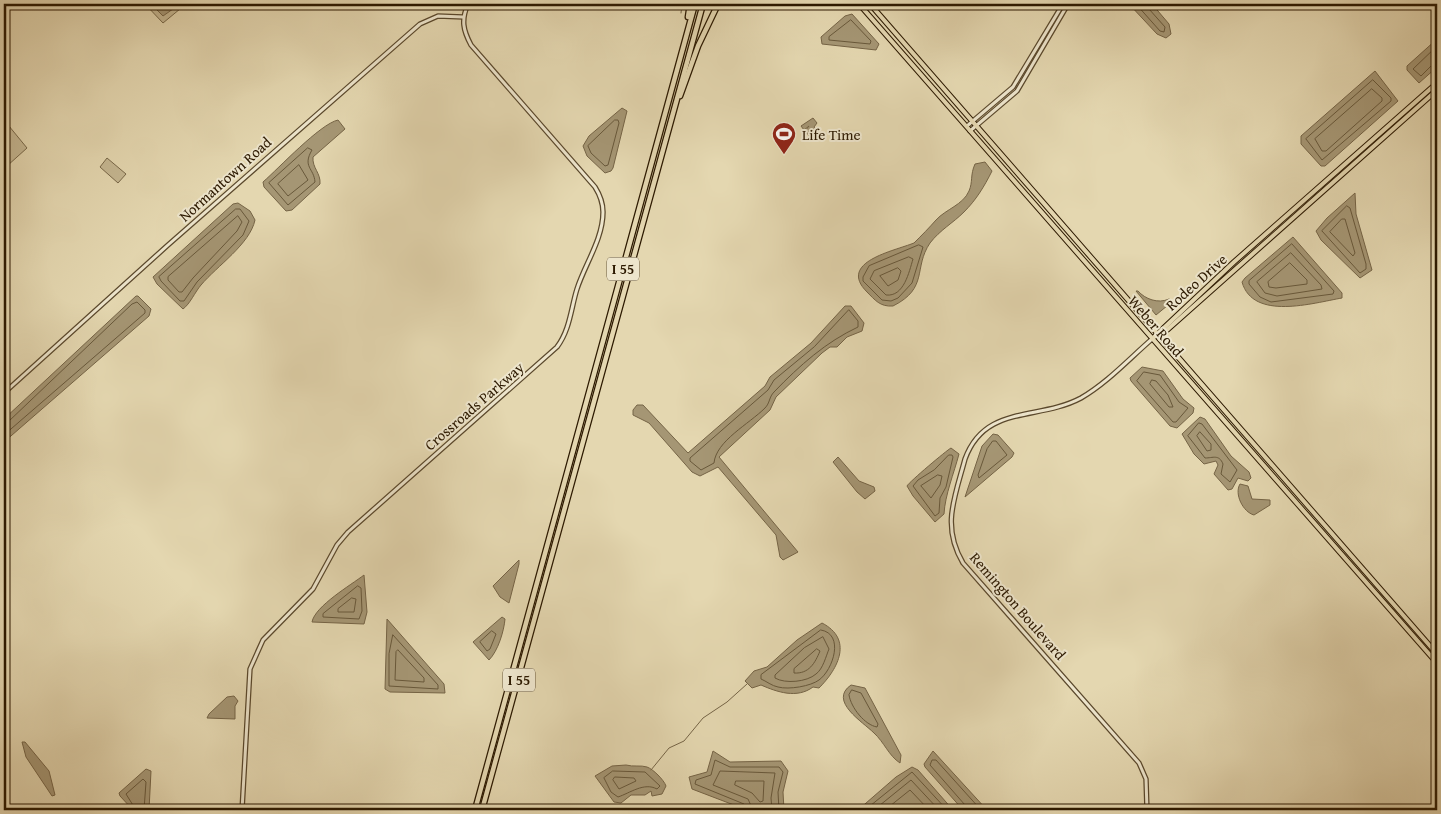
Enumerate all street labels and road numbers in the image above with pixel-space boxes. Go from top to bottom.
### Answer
street label: Normantown Road [174,132,276,226]
street label: Rodeo Drive [1161,249,1231,315]
road number: I 55 [607,258,639,280]
street label: Weber Road [1124,291,1188,361]
street label: Crossroads Parkway [420,357,529,455]
street label: Remington Boulevard [965,548,1071,664]
road number: I 55 [503,668,535,692]

